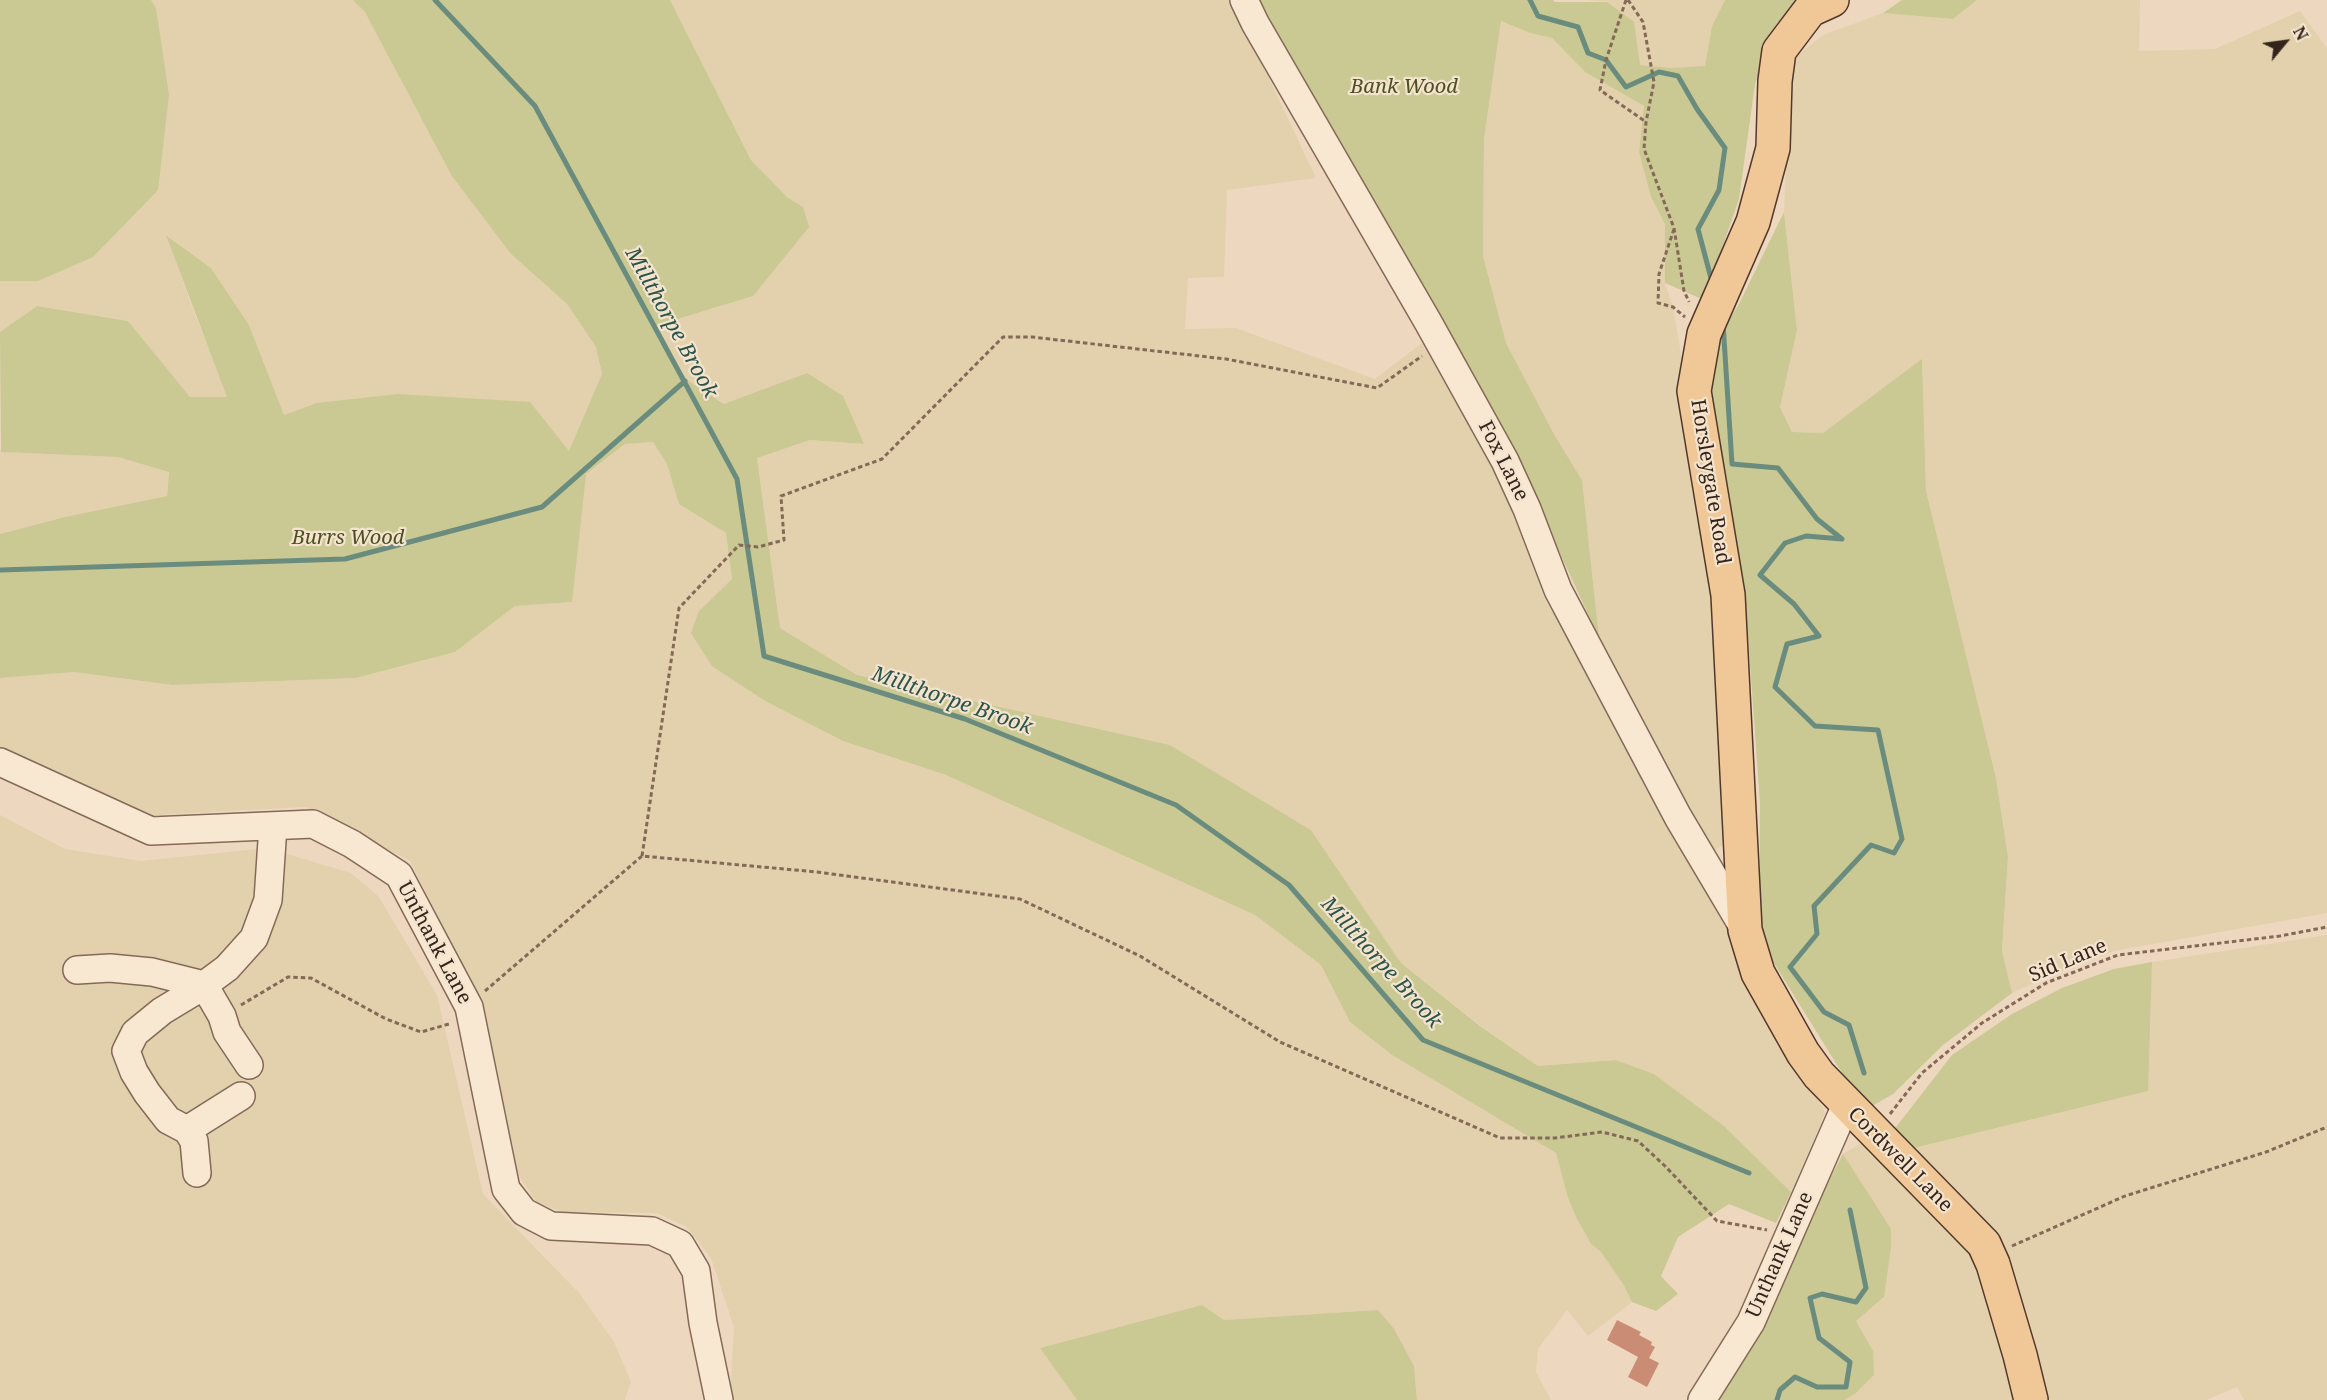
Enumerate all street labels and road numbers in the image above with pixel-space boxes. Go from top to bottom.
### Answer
street label: Horsleygate Road [1685,398,1735,566]
street label: Fox Lane [1473,417,1533,505]
street label: Unthank Lane [392,878,476,1008]
street label: Sid Lane [2026,934,2110,988]
street label: Cordwell Lane [1843,1103,1957,1217]
street label: Unthank Lane [1742,1188,1818,1322]

